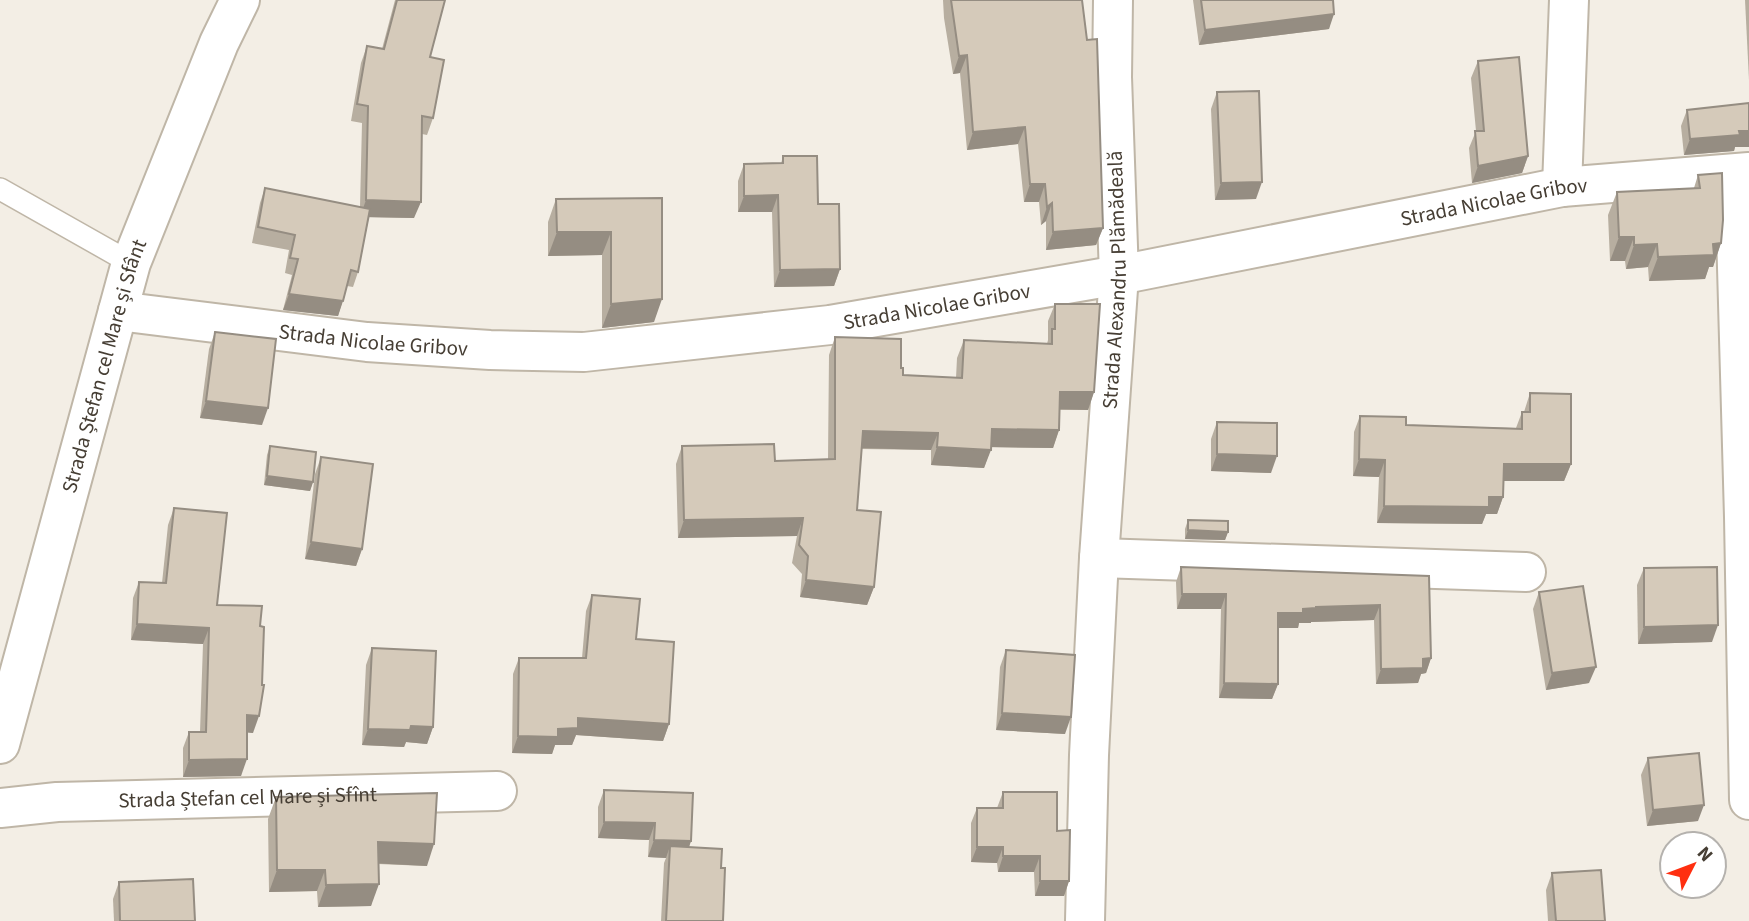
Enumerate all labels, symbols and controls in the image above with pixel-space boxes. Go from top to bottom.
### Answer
street label: Strada Alexandru Plămădeală [1095,150,1134,410]
street label: Strada Nicolae Gribov [1398,170,1589,234]
street label: Strada Ștefan cel Mare și Sfânt [54,234,154,496]
street label: Strada Nicolae Gribov [841,276,1033,337]
street label: Strada Nicolae Gribov [277,316,469,364]
street label: Strada Ștefan cel Mare și Sfînt [118,779,377,815]
north arrow [1658,830,1728,900]
text: N [1690,841,1719,868]

